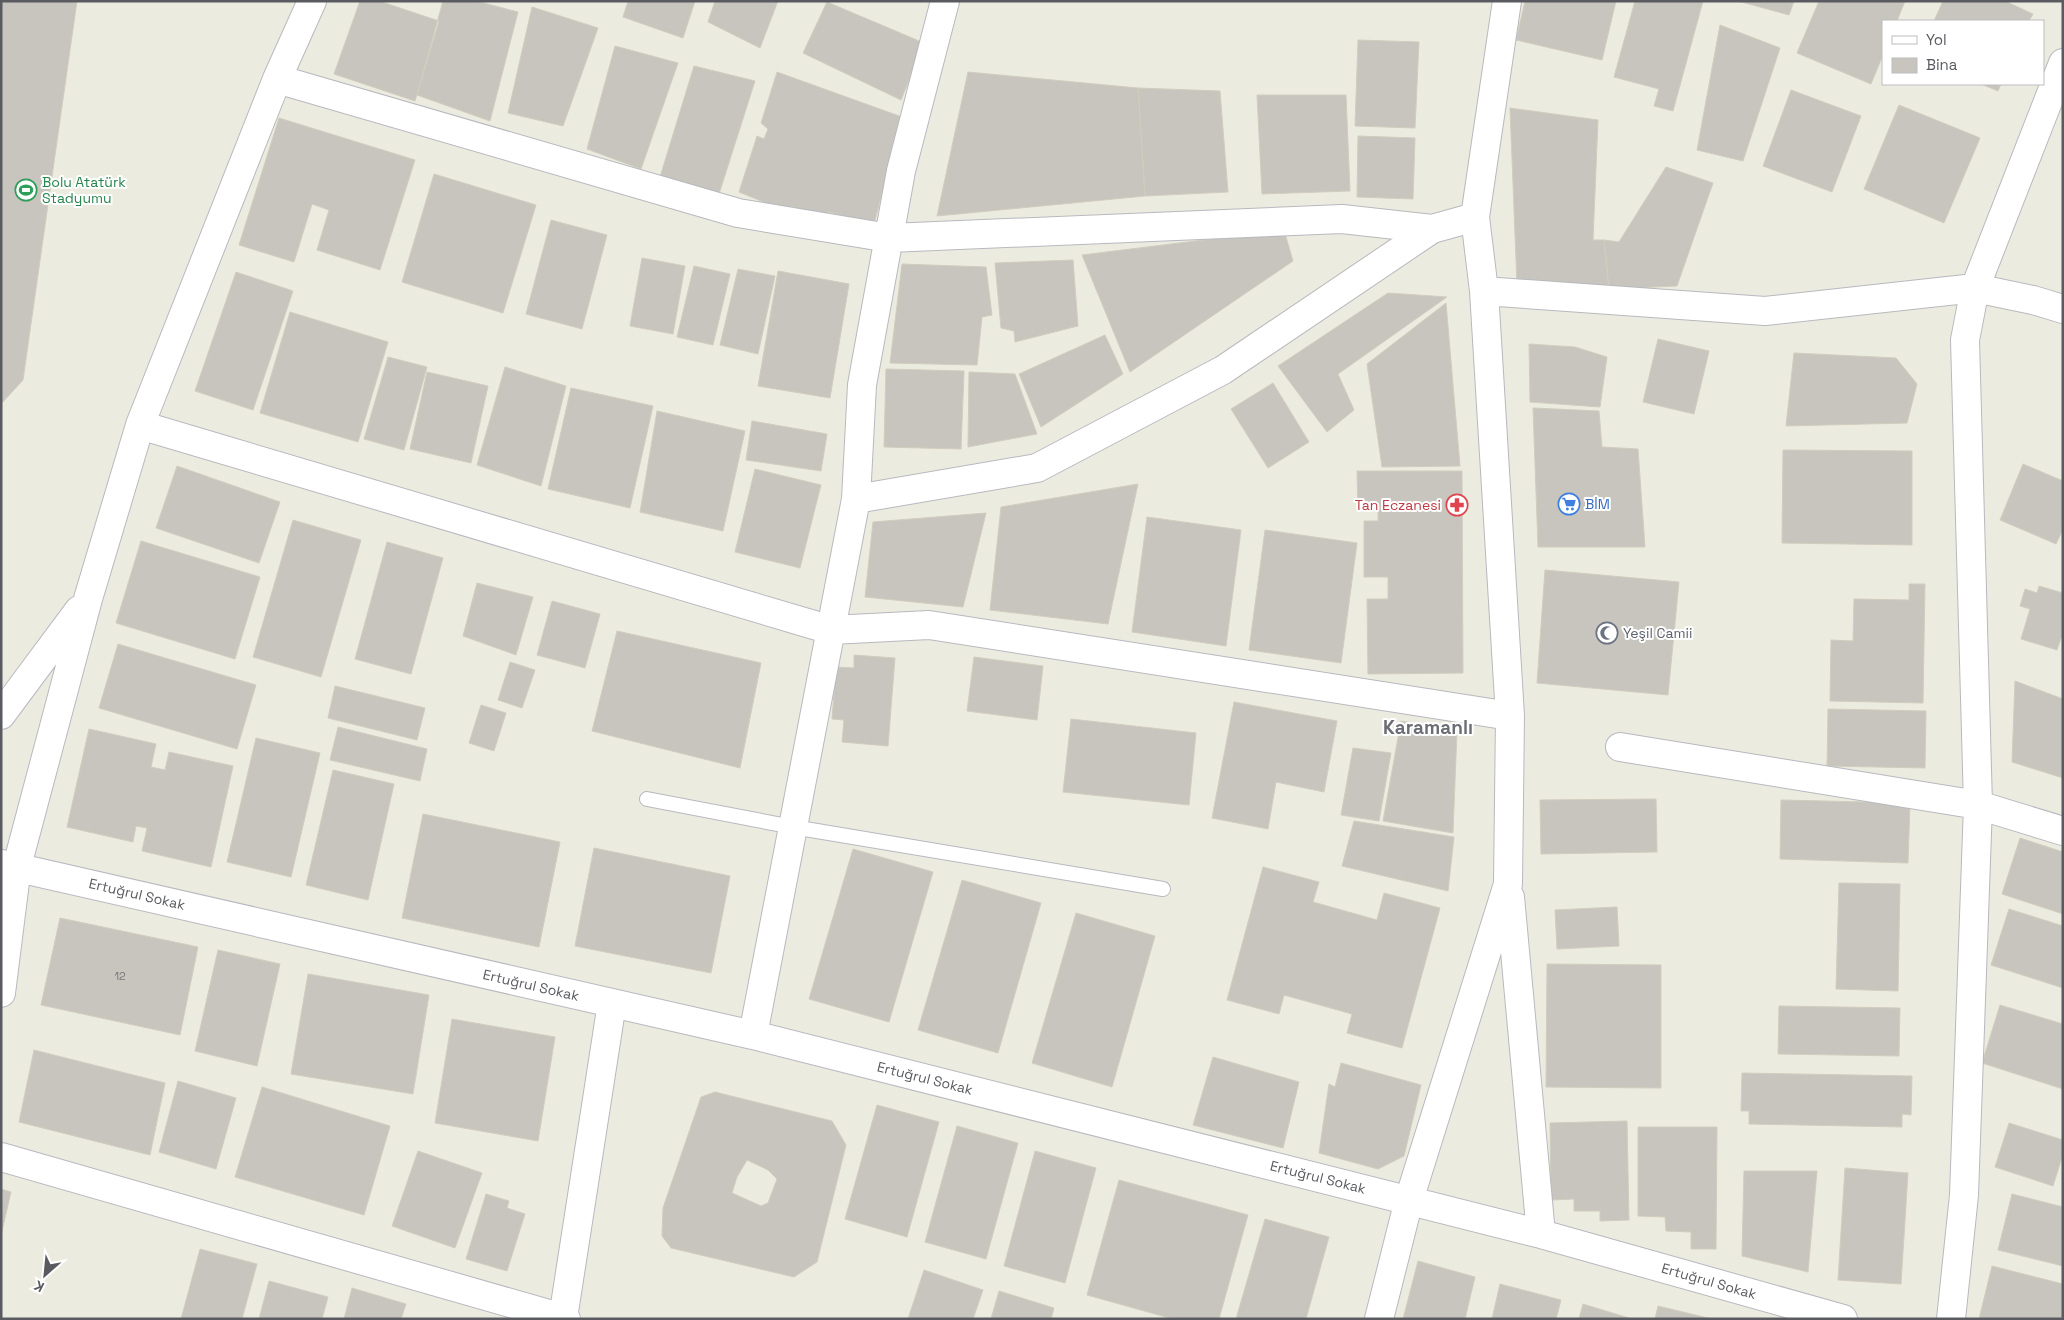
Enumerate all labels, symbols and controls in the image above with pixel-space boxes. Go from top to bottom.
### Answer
legend [1882,20,2044,85]
text: Yol [1926,30,1947,49]
text: Bina [1926,55,1958,74]
place label: Bolu Atatürk Stadyumu [42,173,126,207]
sports icon: Bolu Atatürk Stadyumu [14,178,38,202]
supermarket icon: BİM [1557,492,1581,516]
pharmacy icon: Tan Eczanesi [1445,493,1469,517]
place label: BİM [1585,495,1610,513]
place label: Tan Eczanesi [1355,496,1441,514]
mosque icon: Yeşil Camii [1595,621,1619,645]
place label: Yeşil Camii [1623,624,1692,642]
district label: Karamanlı [1383,715,1473,740]
street label: Ertuğrul Sokak [87,874,187,914]
street label: Ertuğrul Sokak [481,965,581,1005]
house number: 12 [114,969,126,983]
street label: Ertuğrul Sokak [875,1057,975,1099]
street label: Ertuğrul Sokak [1268,1156,1368,1198]
north arrow [20,1250,70,1300]
street label: Ertuğrul Sokak [1659,1259,1759,1303]
text: K [31,1276,47,1297]

